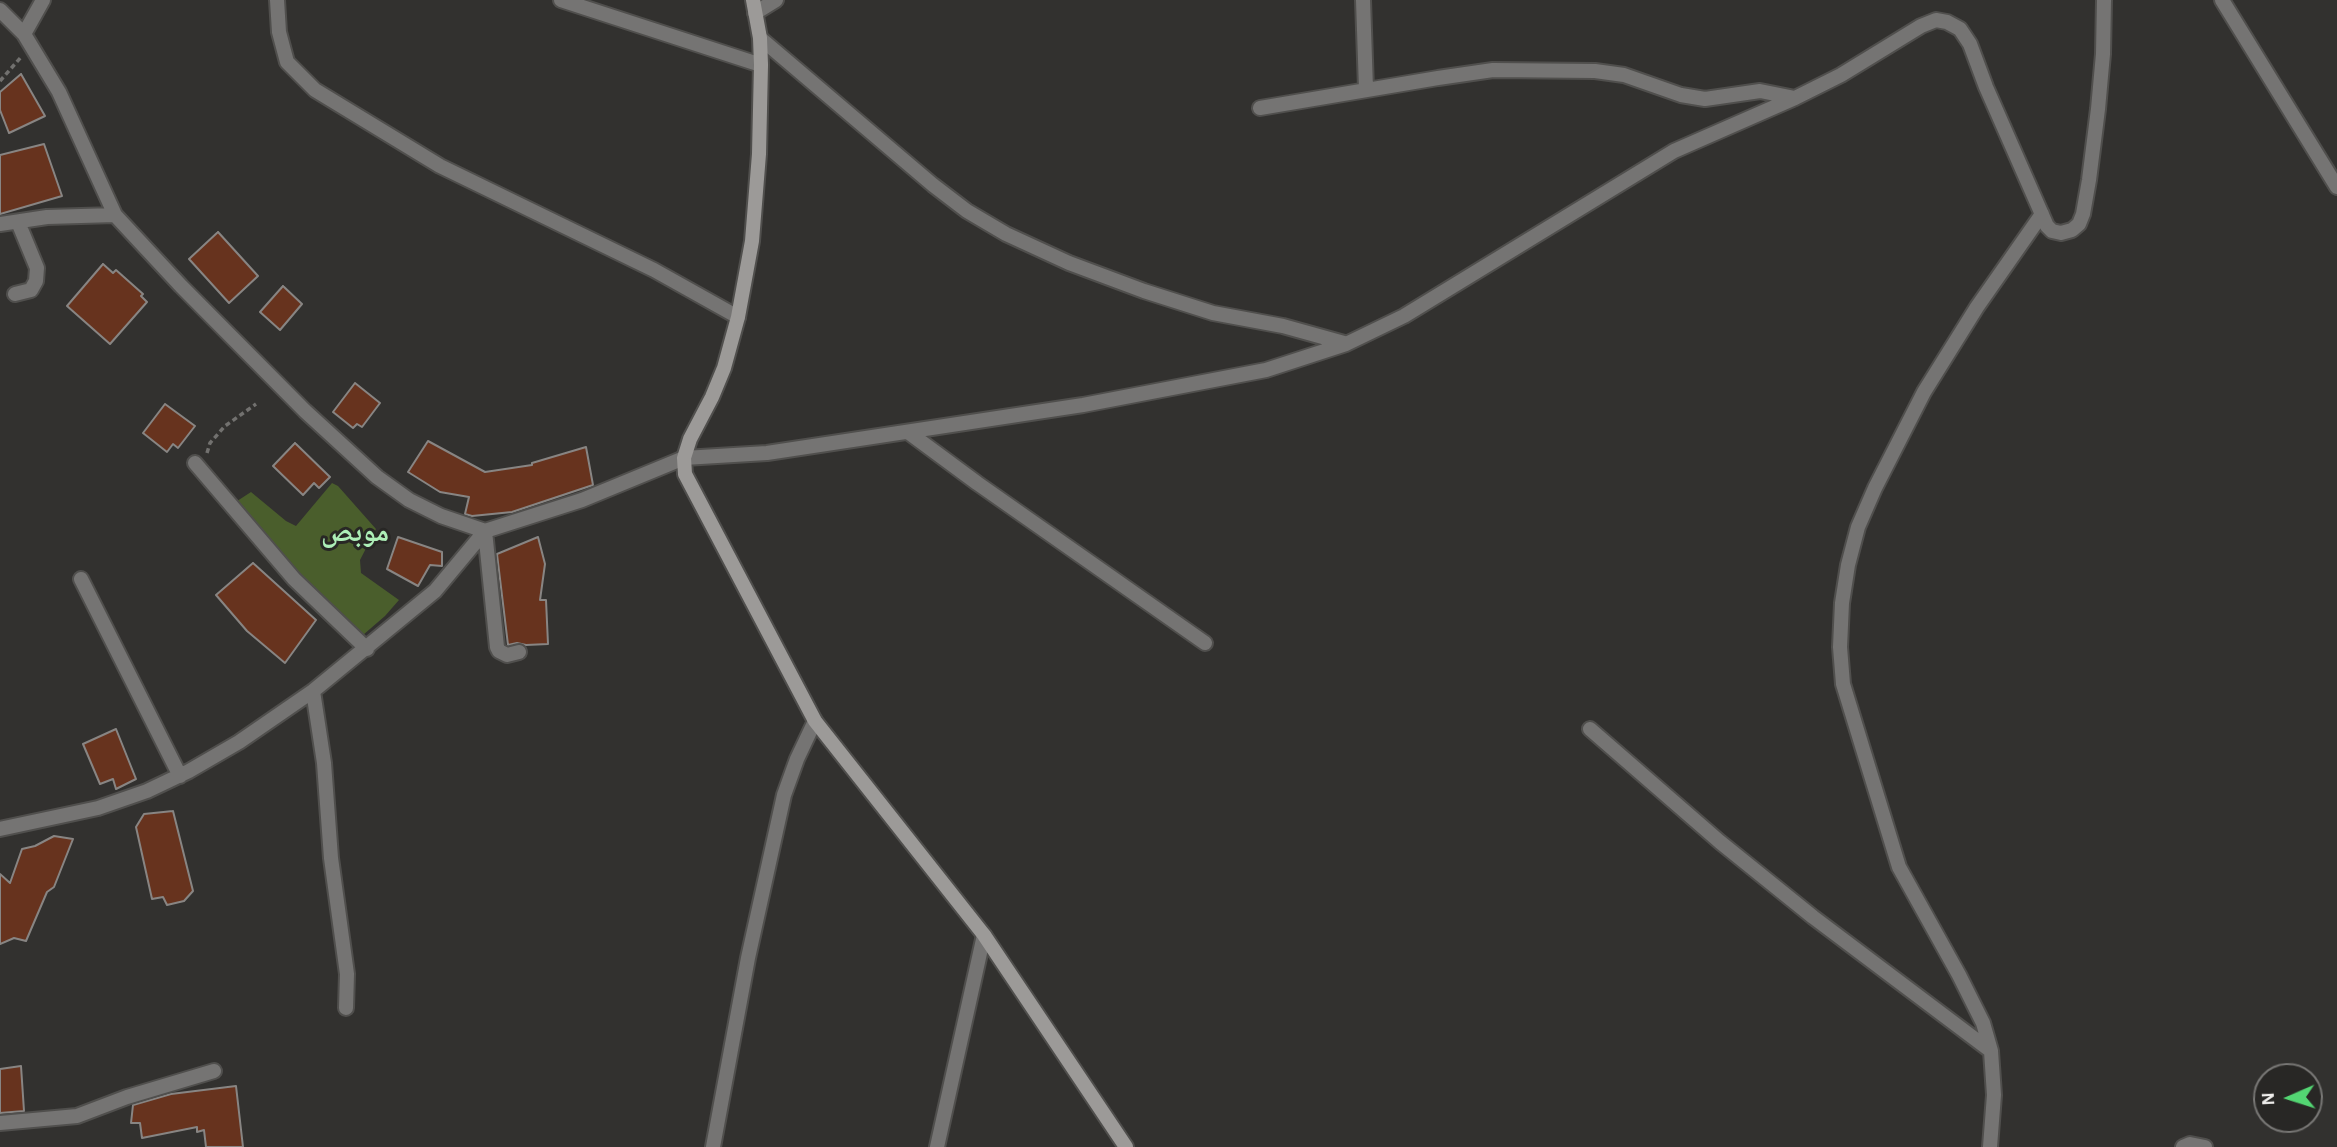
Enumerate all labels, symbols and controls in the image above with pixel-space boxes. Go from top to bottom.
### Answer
district label: موبص [321,516,389,550]
north arrow [2253,1063,2323,1133]
text: N [2259,1092,2278,1106]

